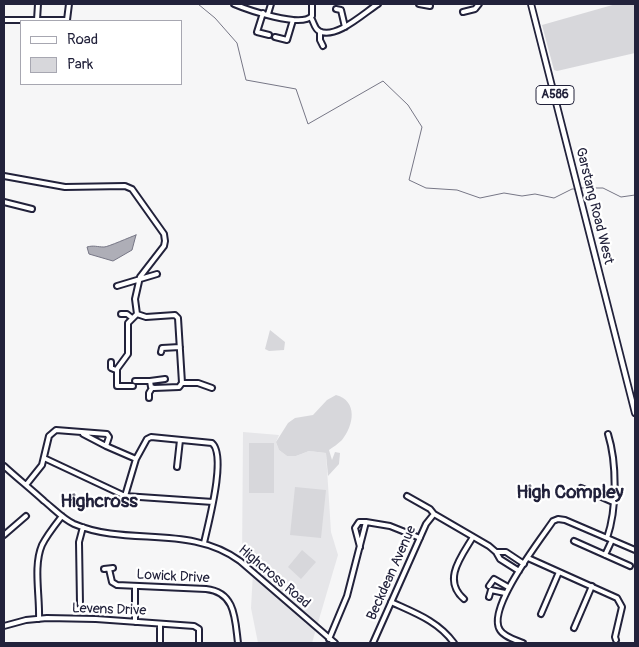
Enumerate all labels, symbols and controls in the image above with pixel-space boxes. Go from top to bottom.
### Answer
legend [20,20,182,85]
text: Road [67,30,98,49]
text: Park [67,55,93,74]
road number: A586 [536,86,574,104]
street label: Garstang Road West [571,146,617,266]
district label: High Compley [516,482,624,504]
district label: Highcross [60,491,138,513]
street label: Beckdean Avenue [364,523,420,623]
street label: Highcross Road [235,542,313,612]
street label: Lowick Drive [136,567,210,587]
street label: Levens Drive [71,600,147,620]

